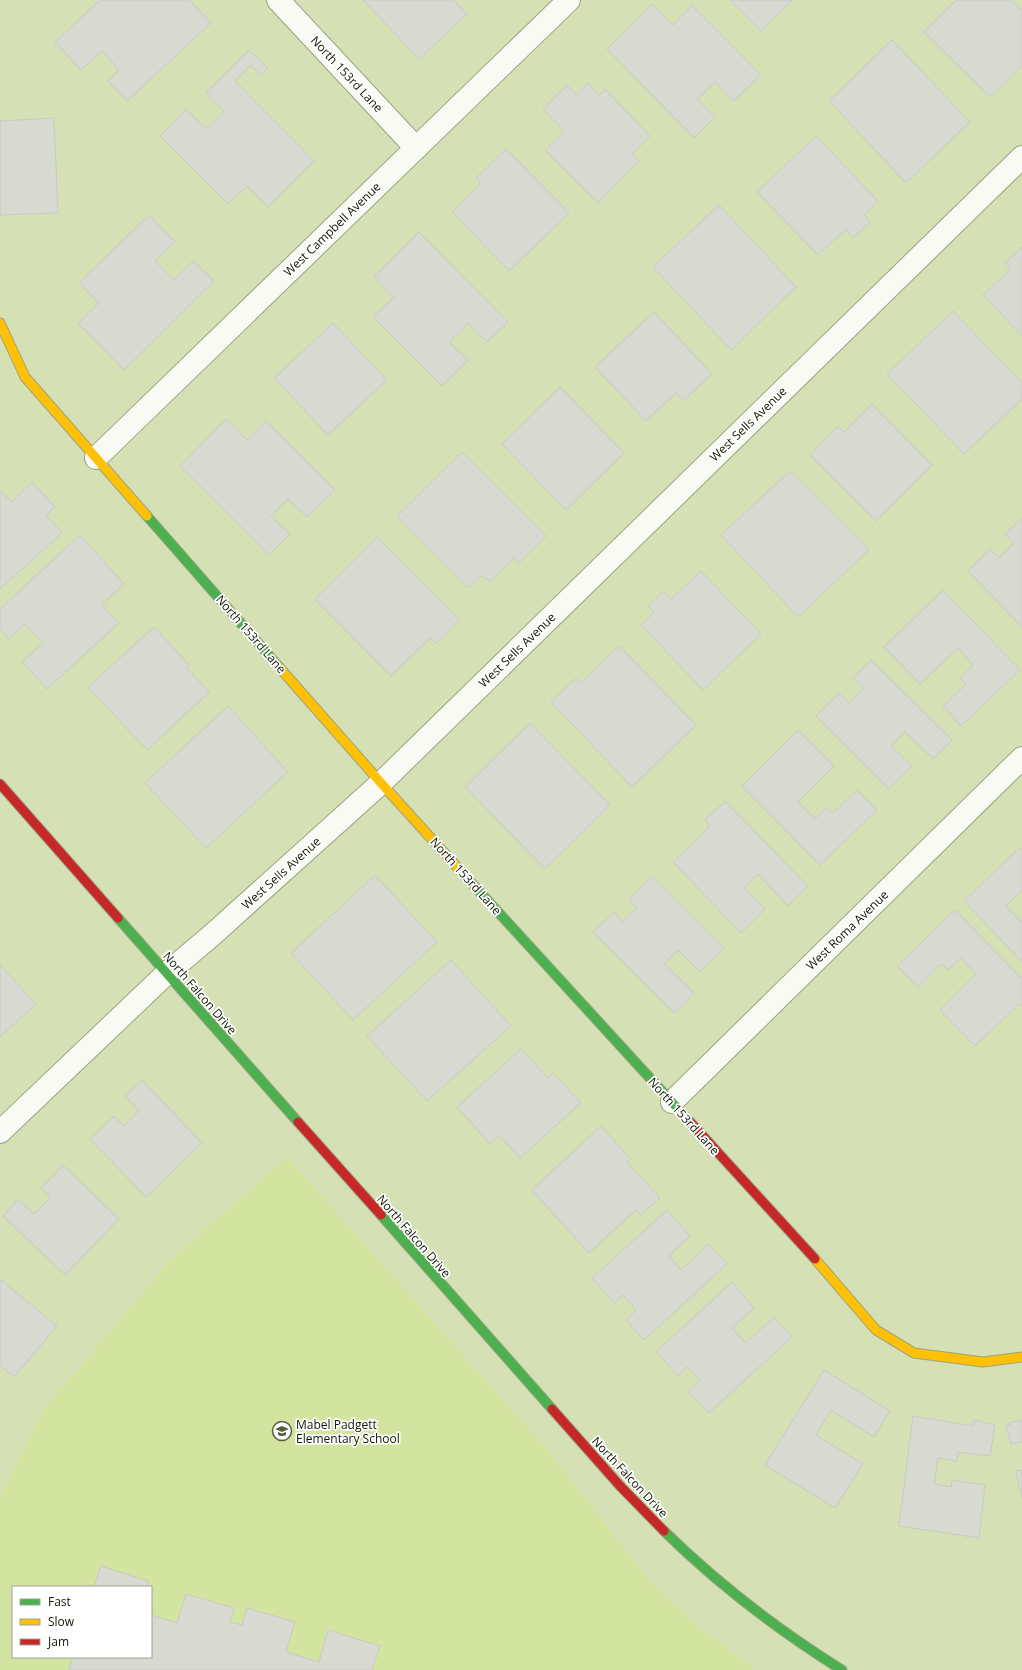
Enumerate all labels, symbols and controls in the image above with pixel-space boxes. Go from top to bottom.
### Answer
street label: North 153rd Lane [307,32,387,116]
street label: West Campbell Avenue [280,178,384,280]
street label: West Sells Avenue [706,383,790,465]
street label: North 153rd Lane [212,591,290,677]
street label: West Sells Avenue [475,609,559,691]
street label: West Sells Avenue [238,833,324,913]
street label: North 153rd Lane [427,834,506,919]
street label: West Roma Avenue [802,886,892,974]
street label: North Falcon Drive [159,948,241,1038]
street label: North 153rd Lane [645,1074,724,1159]
street label: North Falcon Drive [373,1191,455,1281]
place label: Mabel Padgett Elementary School [296,1416,400,1447]
school or university icon: Mabel Padgett Elementary School [271,1420,293,1442]
street label: North Falcon Drive [588,1433,672,1521]
legend [12,1586,152,1658]
text: Fast [48,1593,71,1610]
text: Slow [48,1613,75,1630]
text: Jam [47,1633,69,1650]

